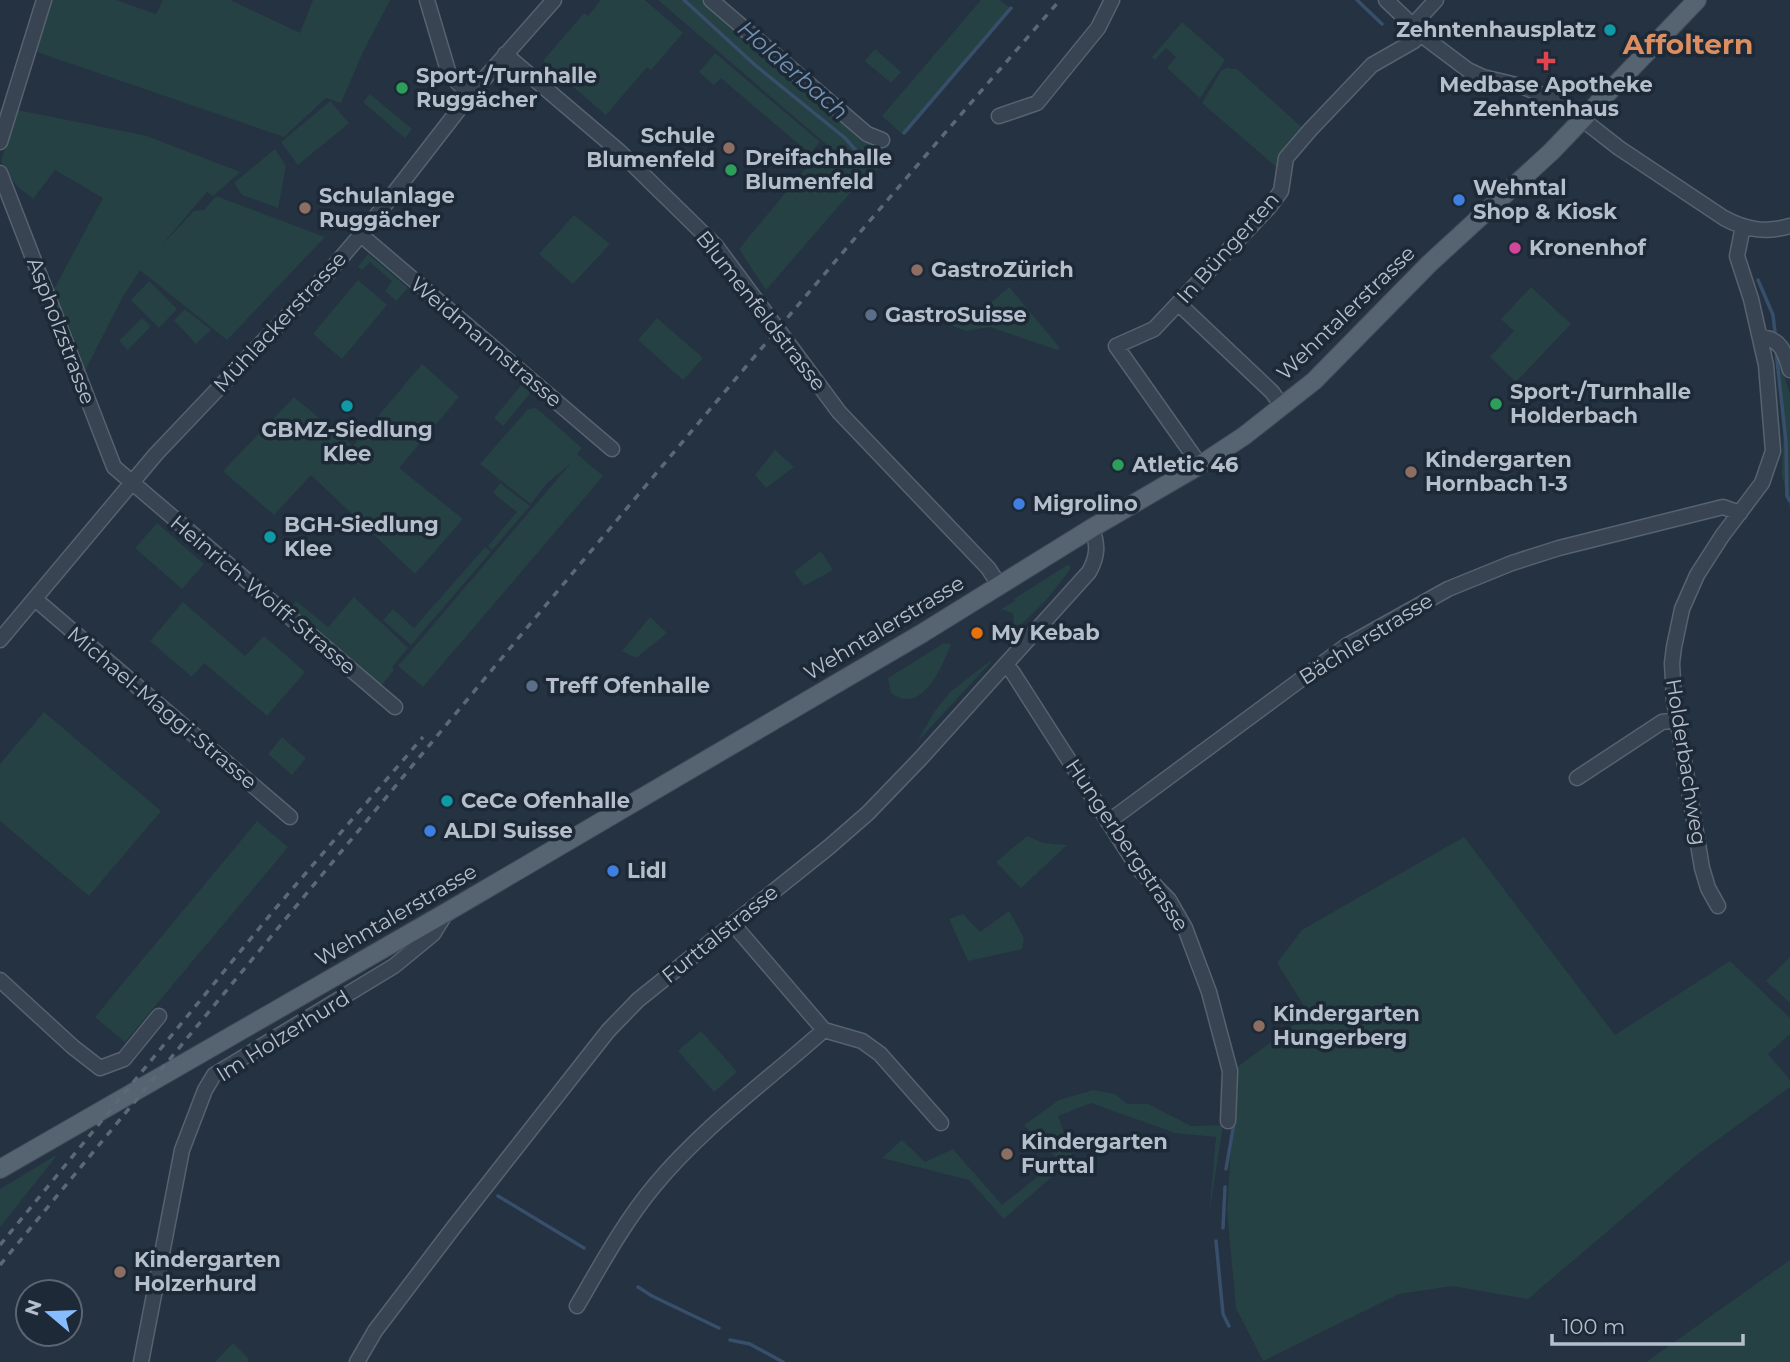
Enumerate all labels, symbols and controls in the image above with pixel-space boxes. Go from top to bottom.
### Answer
water label: Holderbach [732,14,854,126]
place label: Zehntenhausplatz [1396,17,1596,42]
marker: Zehntenhausplatz [1602,22,1618,38]
district label: Affoltern [1622,27,1753,61]
marker: Medbase Apotheke Zehntenhaus [1538,53,1554,69]
place label: Sport-/Turnhalle Ruggächer [416,63,597,112]
place label: Medbase Apotheke Zehntenhaus [1439,72,1653,121]
marker: Sport-/Turnhalle Ruggächer [394,80,410,96]
place label: Schule Blumenfeld [586,123,715,172]
marker: Schule Blumenfeld [721,140,737,156]
place label: Dreifachhalle Blumenfeld [745,145,892,194]
marker: Dreifachhalle Blumenfeld [723,162,739,178]
place label: Wehntal Shop & Kiosk [1473,175,1617,224]
place label: Schulanlage Ruggächer [319,183,455,232]
street label: In Büngerten [1171,187,1284,308]
marker: Wehntal Shop & Kiosk [1451,192,1467,208]
marker: Schulanlage Ruggächer [297,200,313,216]
street label: Blumenfeldstrasse [691,226,832,396]
place label: Kronenhof [1529,235,1647,260]
street label: Wehntalerstrasse [1271,240,1420,385]
marker: Kronenhof [1507,240,1523,256]
street label: Mühlackerstrasse [208,246,351,397]
street label: Aspholzstrasse [22,254,101,408]
place label: GastroZürich [931,257,1074,282]
marker: GastroZürich [909,262,925,278]
street label: Weidmannstrasse [406,271,567,412]
place label: GastroSuisse [885,302,1027,327]
marker: GastroSuisse [863,307,879,323]
place label: Sport-/Turnhalle Holderbach [1510,379,1691,428]
marker: Sport-/Turnhalle Holderbach [1488,396,1504,412]
marker: GBMZ-Siedlung Klee [339,398,355,414]
place label: GBMZ-Siedlung Klee [261,417,433,466]
place label: Kindergarten Hornbach 1-3 [1425,447,1572,496]
place label: Atletic 46 [1131,452,1238,477]
marker: Atletic 46 [1110,457,1126,473]
marker: Kindergarten Hornbach 1-3 [1403,464,1419,480]
place label: Migrolino [1033,491,1138,516]
marker: Migrolino [1011,496,1027,512]
street label: Heinrich-Wolff-Strasse [166,510,361,679]
place label: BGH-Siedlung Klee [284,512,439,561]
marker: BGH-Siedlung Klee [262,529,278,545]
street label: Wehntalerstrasse [799,570,968,685]
street label: Bächlerstrasse [1294,588,1437,690]
place label: My Kebab [991,620,1100,645]
street label: Michael-Maggi-Strasse [63,621,262,794]
marker: My Kebab [969,625,985,641]
place label: Treff Ofenhalle [546,673,710,698]
street label: Holderbachweg [1661,677,1712,847]
marker: Treff Ofenhalle [524,678,540,694]
street label: Hungerbergstrasse [1061,754,1194,935]
place label: CeCe Ofenhalle [461,788,630,813]
marker: CeCe Ofenhalle [439,793,455,809]
place label: ALDI Suisse [443,818,573,843]
marker: ALDI Suisse [422,823,438,839]
street label: Wehntalerstrasse [311,858,481,971]
place label: Lidl [627,858,667,883]
marker: Lidl [605,863,621,879]
street label: Furttalstrasse [657,879,783,988]
street label: Im Holzerhurd [212,985,354,1087]
place label: Kindergarten Hungerberg [1273,1001,1420,1050]
marker: Kindergarten Hungerberg [1251,1018,1267,1034]
place label: Kindergarten Furttal [1021,1129,1168,1178]
marker: Kindergarten Furttal [999,1146,1015,1162]
place label: Kindergarten Holzerhurd [134,1247,281,1296]
marker: Kindergarten Holzerhurd [112,1264,128,1280]
north arrow [14,1278,84,1348]
text: N [20,1297,47,1319]
scale bar [1552,1302,1743,1346]
text: 100 m [1562,1314,1625,1339]

